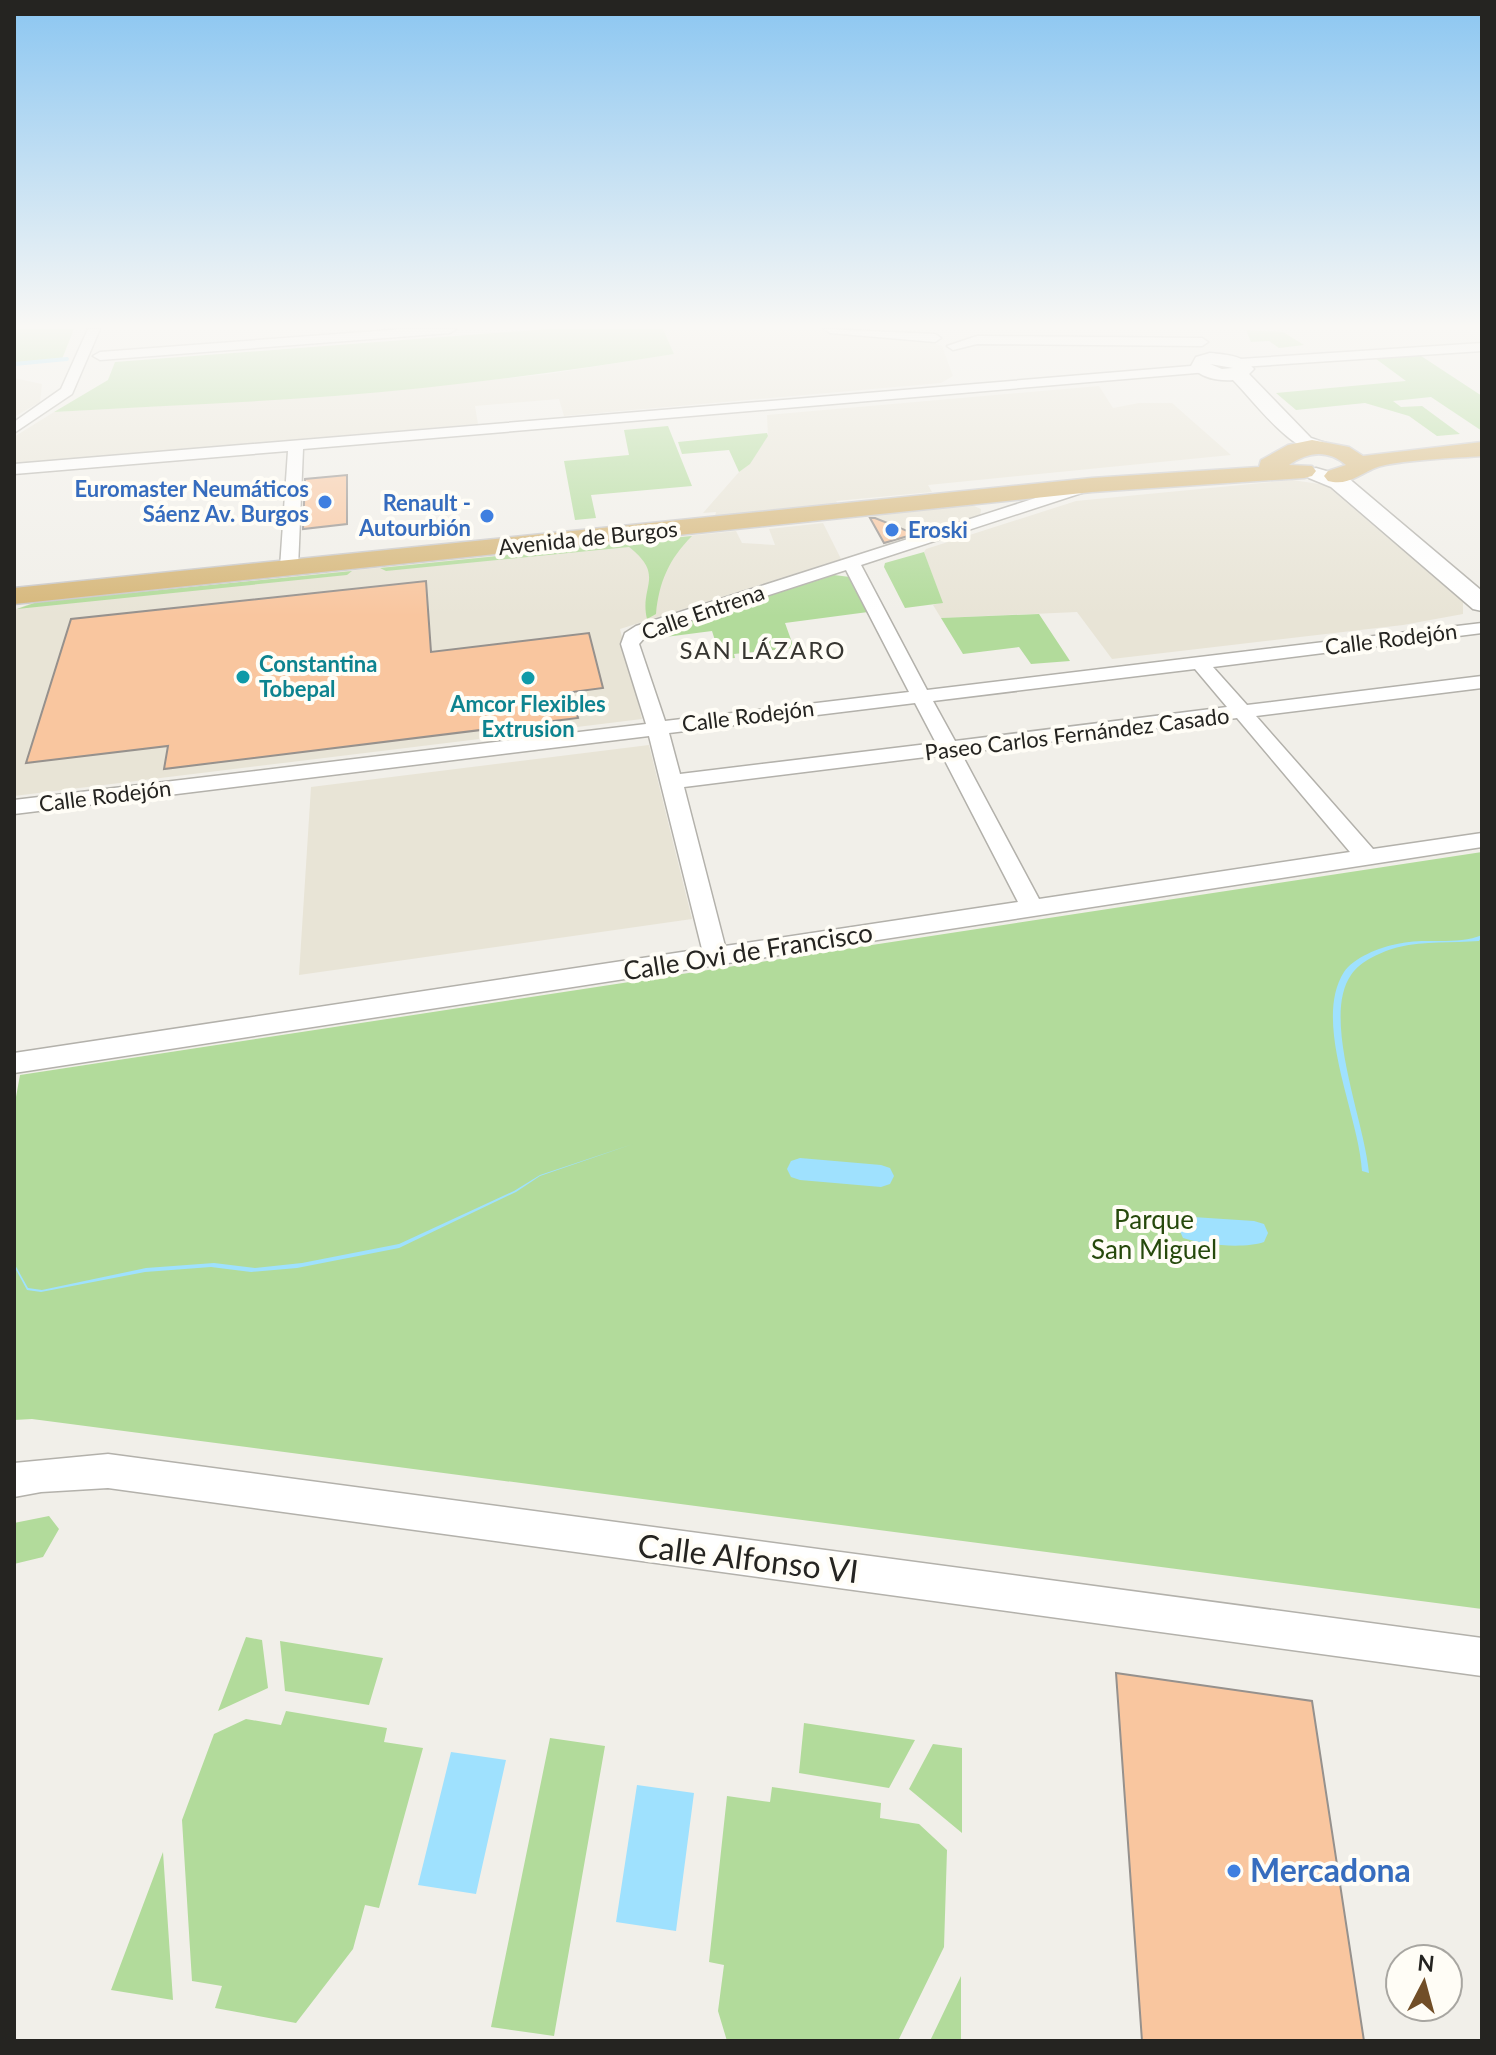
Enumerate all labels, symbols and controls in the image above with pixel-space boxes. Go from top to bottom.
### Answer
place label: Euromaster Neumáticos Sáenz Av. Burgos [75,475,309,527]
place label: Renault - Autourbión [358,489,471,541]
marker: Euromaster Neumáticos Sáenz Av. Burgos [316,493,334,511]
marker: Renault - Autourbión [478,507,496,525]
street label: Avenida de Burgos [497,515,679,560]
place label: Eroski [908,516,968,543]
marker: Eroski [883,521,901,539]
street label: Calle Entrena [638,578,768,645]
street label: Calle Rodejón [1323,617,1458,660]
district label: SAN LÁZARO [680,635,846,664]
place label: Constantina Tobepal [259,650,377,702]
marker: Constantina Tobepal [234,668,252,686]
marker: Amcor Flexibles Extrusion [519,669,537,687]
place label: Amcor Flexibles Extrusion [449,690,606,742]
street label: Calle Rodejón [680,694,815,737]
street label: Paseo Carlos Fernández Casado [923,701,1231,766]
street label: Calle Rodejón [37,774,172,817]
street label: Calle Ovi de Francisco [621,915,875,987]
park label: Parque San Miguel [1091,1203,1217,1265]
street label: Calle Alfonso VI [636,1525,861,1590]
place label: Mercadona [1250,1850,1411,1889]
marker: Mercadona [1225,1862,1243,1880]
north arrow [1384,1943,1464,2023]
text: N [1416,1948,1436,1977]

